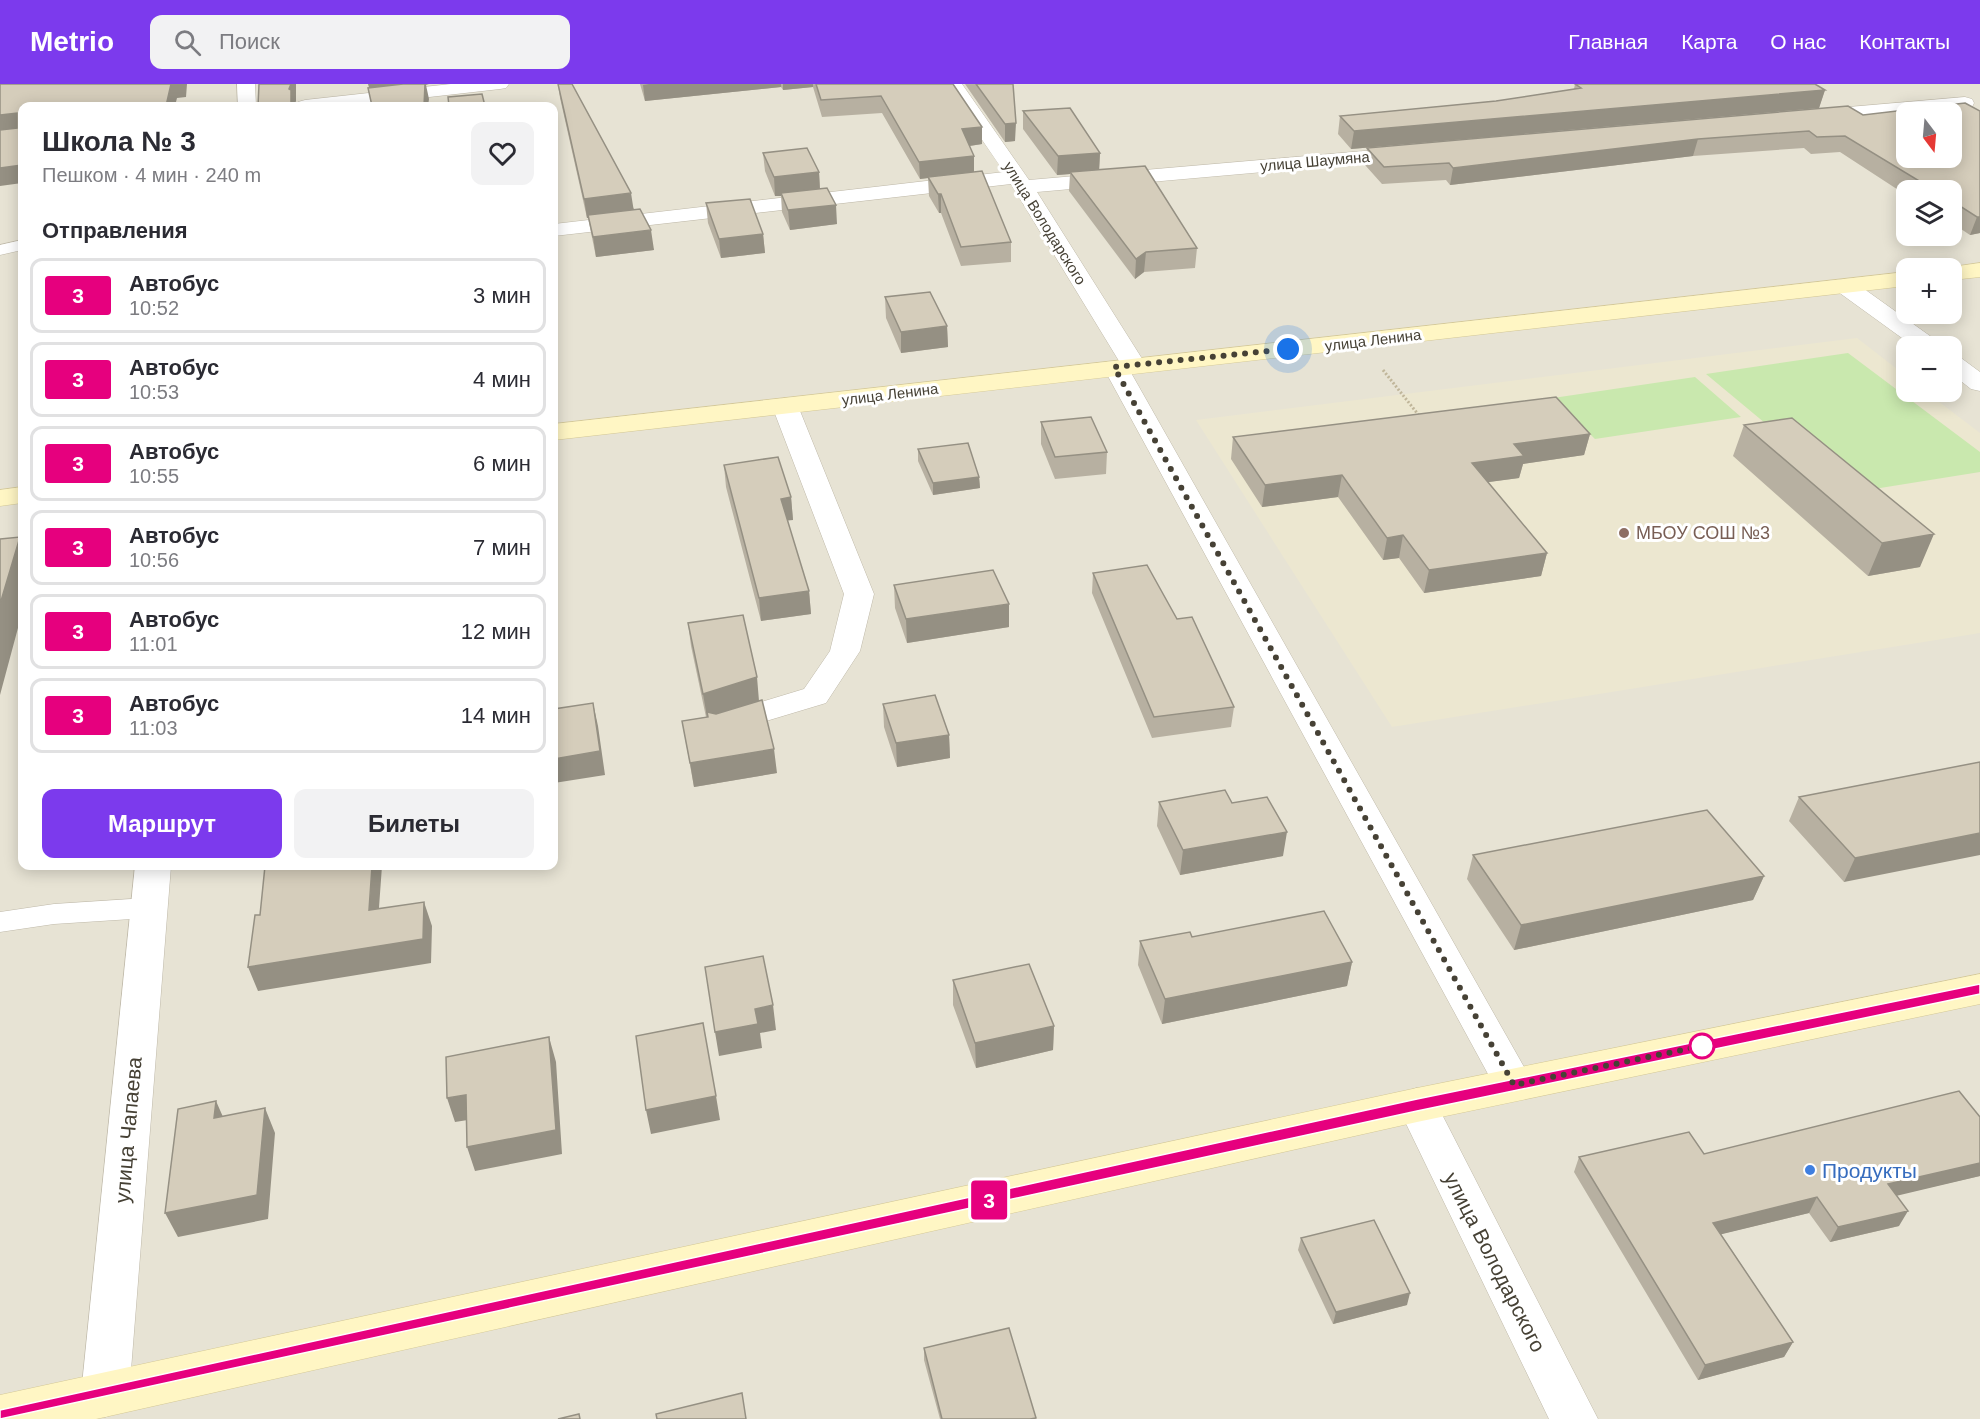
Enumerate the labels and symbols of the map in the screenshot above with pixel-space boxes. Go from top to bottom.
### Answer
north arrow [1896,102,1962,168]
street label: улица Шаумяна [1260,148,1371,174]
street label: улица Володарского [1000,158,1090,288]
street label: улица Ленина [1324,326,1423,354]
your location [1273,334,1303,364]
street label: улица Ленина [841,380,940,408]
place label: МБОУ СОШ №3 [1636,523,1770,543]
marker: МБОУ СОШ №3 [1617,526,1631,540]
unlabelled marker [1689,1033,1715,1059]
street label: улица Чапаева [110,1056,146,1204]
place label: Продукты [1822,1159,1917,1182]
marker: Продукты [1803,1163,1817,1177]
street label: улица Володарского [1440,1168,1550,1356]
line badge: 3 [970,1180,1008,1220]

